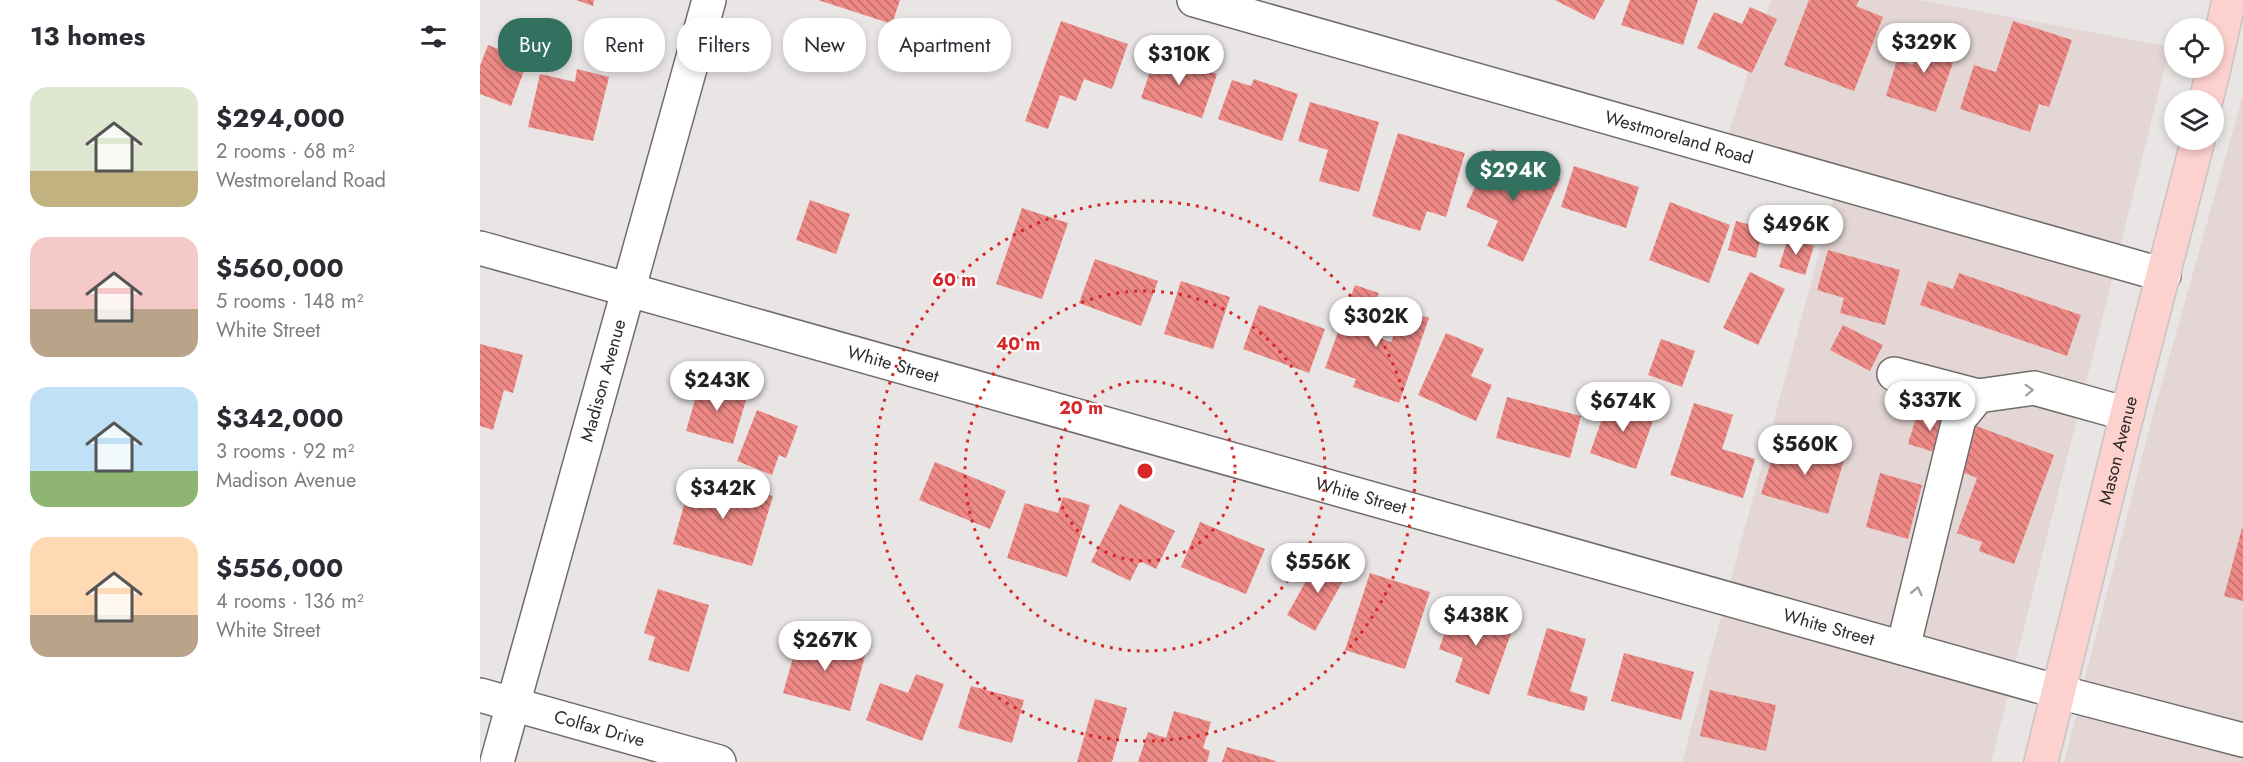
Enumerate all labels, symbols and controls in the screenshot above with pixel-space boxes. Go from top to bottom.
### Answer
text: 13 homes [30,17,145,55]
chip: Buy [498,18,572,72]
chip: Rent [584,18,665,72]
chip: Filters [677,18,771,72]
chip: New [783,18,866,72]
chip: Apartment [878,18,1011,72]
map controls [2164,18,2224,150]
button: locate [2164,18,2224,78]
icon: filters [417,20,450,53]
pin: $329K [1882,23,1966,74]
text: $329K [1891,28,1957,57]
pin: $310K [1137,35,1221,86]
text: $310K [1148,40,1210,69]
button: layers [2164,90,2224,150]
text: $294,000 [216,99,345,137]
street label: Westmoreland Road [1602,104,1756,171]
icon: home [78,111,150,183]
text: 2 rooms · 68 m² [216,137,354,166]
pin: $294K [1471,151,1555,202]
text: $294K [1480,156,1546,185]
text: Westmoreland Road [216,166,386,195]
pin: $496K [1754,205,1838,256]
text: $496K [1762,210,1830,239]
text: $560,000 [216,249,344,287]
icon: home [78,261,150,333]
text: 60 m [932,267,976,293]
text: 5 rooms · 148 m² [216,287,363,316]
pin: $302K [1334,297,1418,348]
text: $302K [1343,302,1409,331]
text: White Street [216,316,320,345]
street label: Madison Avenue [574,316,633,445]
text: 40 m [996,331,1040,357]
street label: White Street [844,339,942,390]
pin: $243K [675,361,759,412]
text: $243K [684,366,750,395]
pin: $337K [1888,381,1972,432]
pin: $674K [1581,382,1665,433]
one-way arrow [2025,384,2034,396]
text: $337K [1898,386,1962,415]
text: $674K [1590,387,1656,416]
street label: Mason Avenue [2092,393,2144,508]
text: 20 m [1059,395,1103,421]
text: $342,000 [216,399,344,437]
icon: home [78,411,150,483]
pin: $560K [1763,425,1847,476]
text: $560K [1772,430,1838,459]
text: 3 rooms · 92 m² [216,437,354,466]
centre of rings [1135,461,1155,481]
text: Madison Avenue [216,466,356,495]
pin: $342K [681,469,765,520]
street label: White Street [1312,470,1410,521]
text: $342K [690,474,756,503]
pin: $556K [1276,543,1360,594]
text: $556K [1285,548,1351,577]
text: $556,000 [216,549,343,587]
icon: home [78,561,150,633]
one-way arrow [1909,586,1922,596]
text: 4 rooms · 136 m² [216,587,364,616]
pin: $438K [1434,596,1518,647]
text: $438K [1443,601,1509,630]
street label: White Street [1780,602,1878,653]
text: White Street [216,616,320,645]
pin: $267K [783,621,867,672]
text: $267K [793,626,857,655]
street label: Colfax Drive [551,703,648,754]

